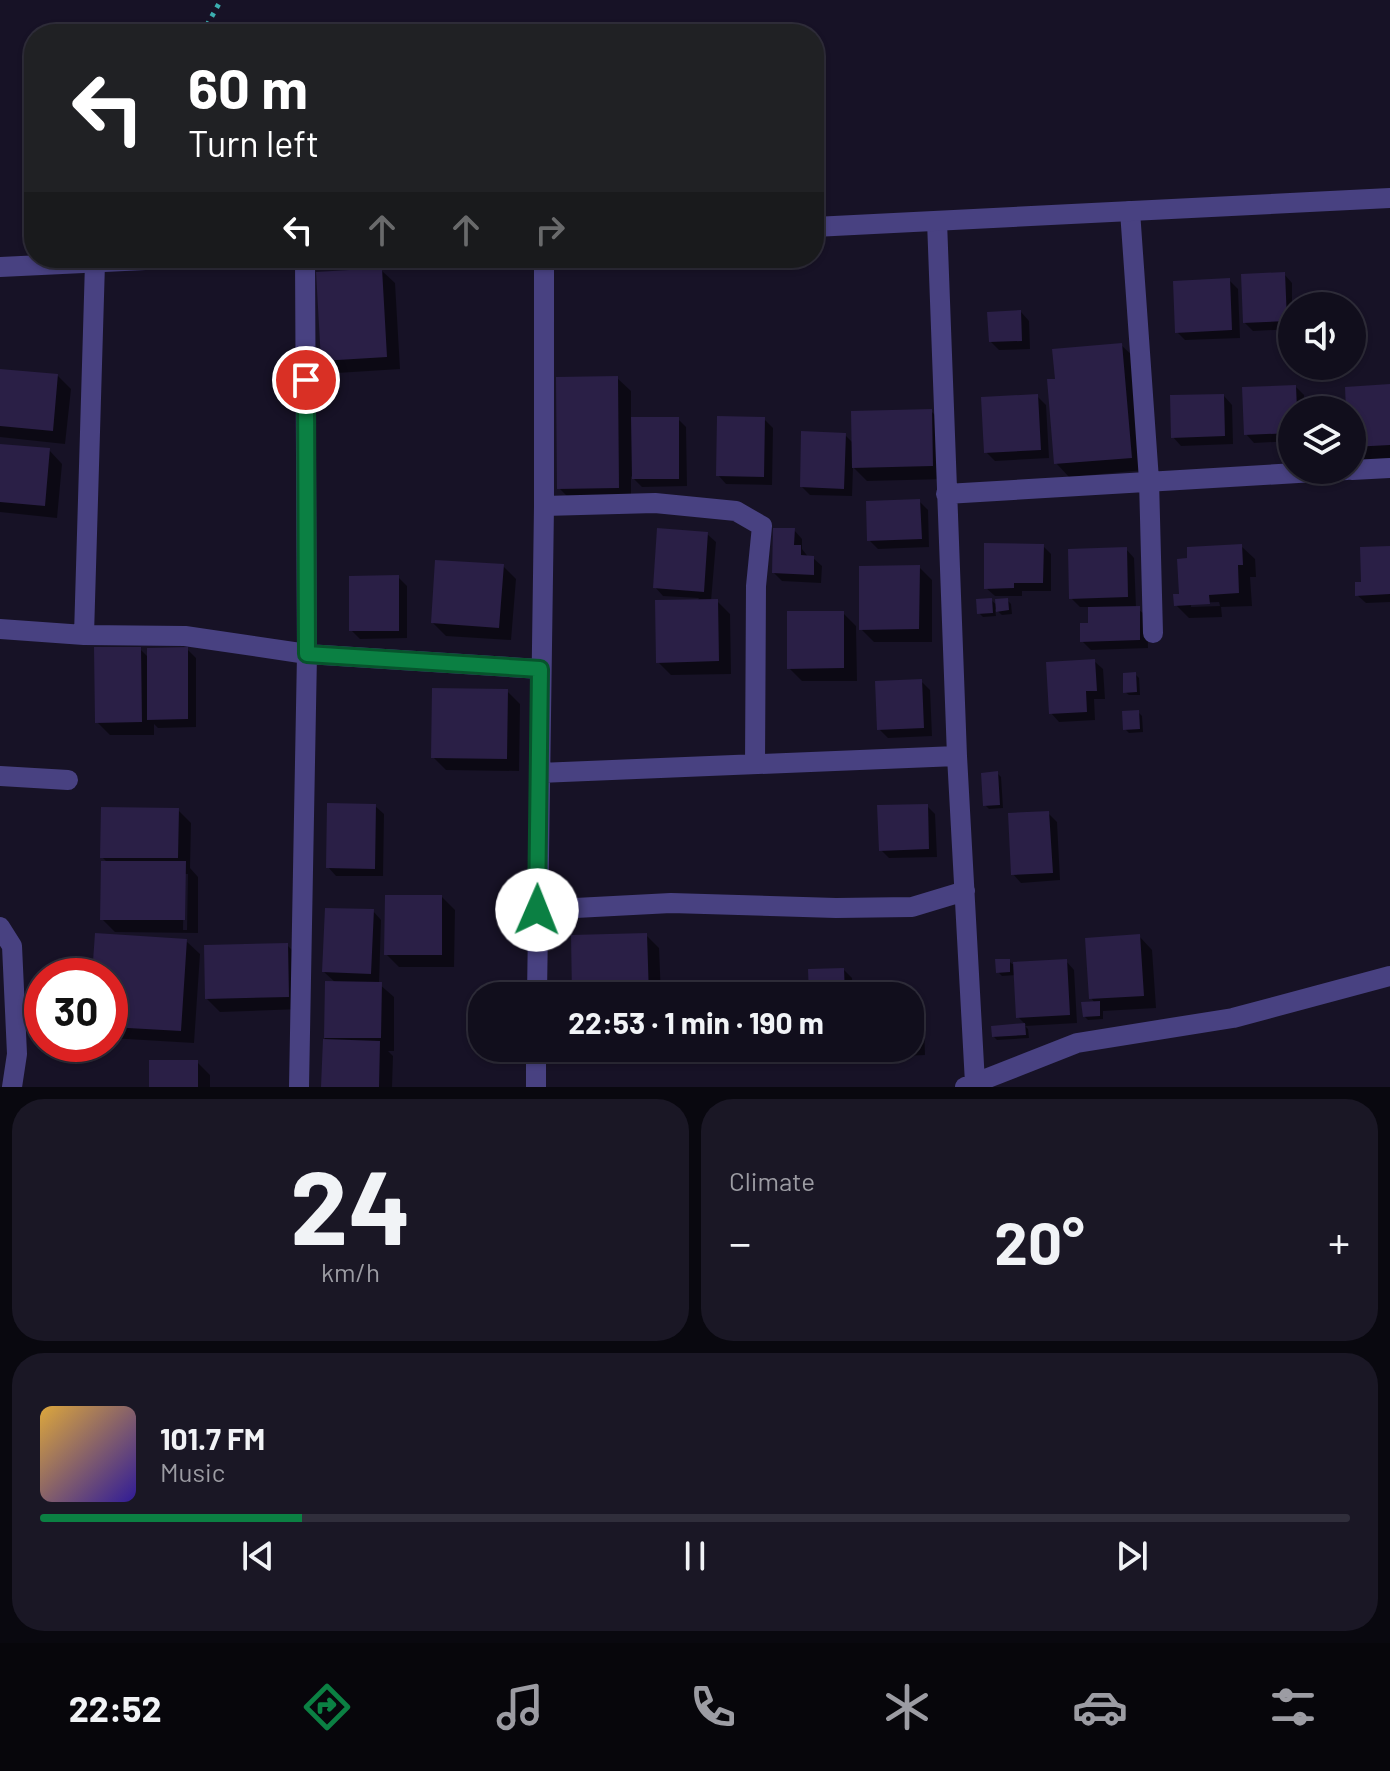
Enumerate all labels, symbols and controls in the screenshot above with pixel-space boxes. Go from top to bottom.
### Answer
text: 60 m [188,53,308,120]
icon: left [56,56,160,160]
text: Turn left [188,121,319,164]
icon: left [276,208,320,252]
icon: ahead [360,208,404,252]
icon: ahead [444,208,488,252]
icon: right [528,208,572,252]
map controls [1278,292,1366,484]
button: sound [1278,292,1366,380]
pin [272,346,340,414]
icon: arrive [284,358,328,402]
button: layers [1278,396,1366,484]
position arrow [495,868,579,952]
speed limit sign: 30 [24,958,128,1062]
text: 22:53 · 1 min · 190 m [568,1004,824,1040]
text: 24 [290,1141,411,1266]
text: Climate [729,1165,815,1196]
text: 20° [994,1205,1085,1277]
text: − [729,1215,751,1268]
text: + [1328,1215,1350,1268]
text: km/h [321,1256,380,1287]
text: 101.7 FM [160,1420,265,1456]
text: Music [160,1456,225,1487]
icon: previous [236,1534,280,1578]
icon: pause [673,1534,717,1578]
icon: next [1110,1534,1154,1578]
icon: directions [299,1679,355,1735]
icon: music [492,1679,548,1735]
icon: phone [685,1679,741,1735]
icon: climate [879,1679,935,1735]
icon: car [1072,1679,1128,1735]
icon: filters [1265,1679,1321,1735]
text: 22:52 [69,1686,162,1729]

